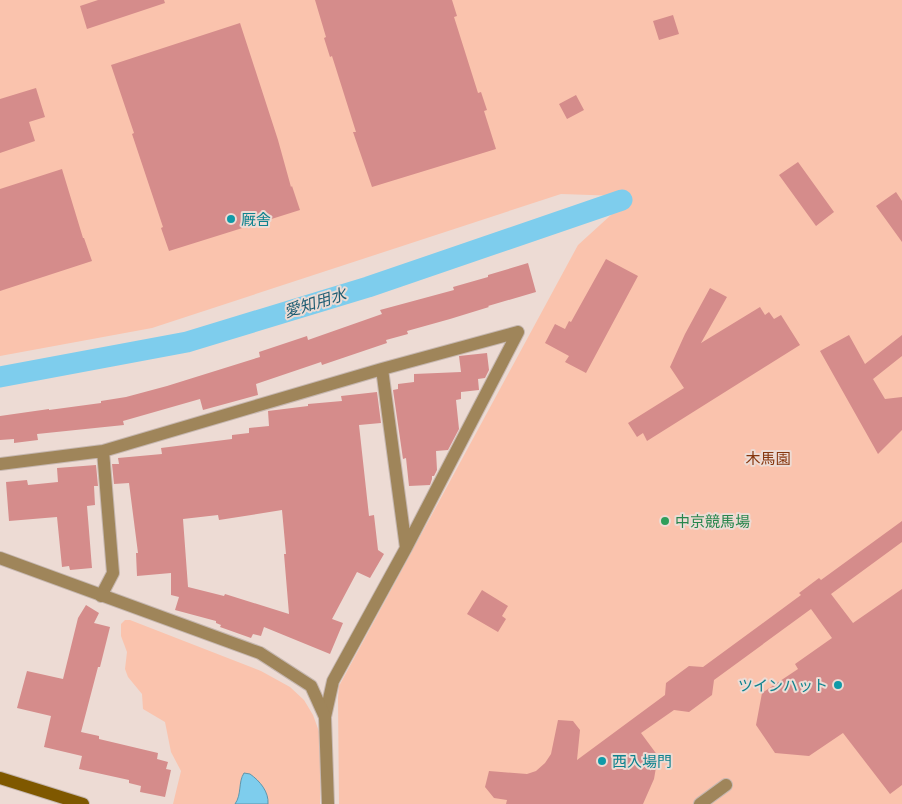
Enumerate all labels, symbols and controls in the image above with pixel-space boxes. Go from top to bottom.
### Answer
place label: 厩舎 [241,209,271,230]
marker: 厩舎 [225,213,237,225]
water label: 愛知用水 [281,282,351,323]
park label: 木馬園 [745,448,791,469]
place label: 中京競馬場 [675,511,750,532]
marker: 中京競馬場 [659,515,671,527]
place label: ツインハット [738,675,828,696]
marker: ツインハット [832,679,844,691]
place label: 西入場門 [612,751,672,772]
marker: 西入場門 [596,755,608,767]

